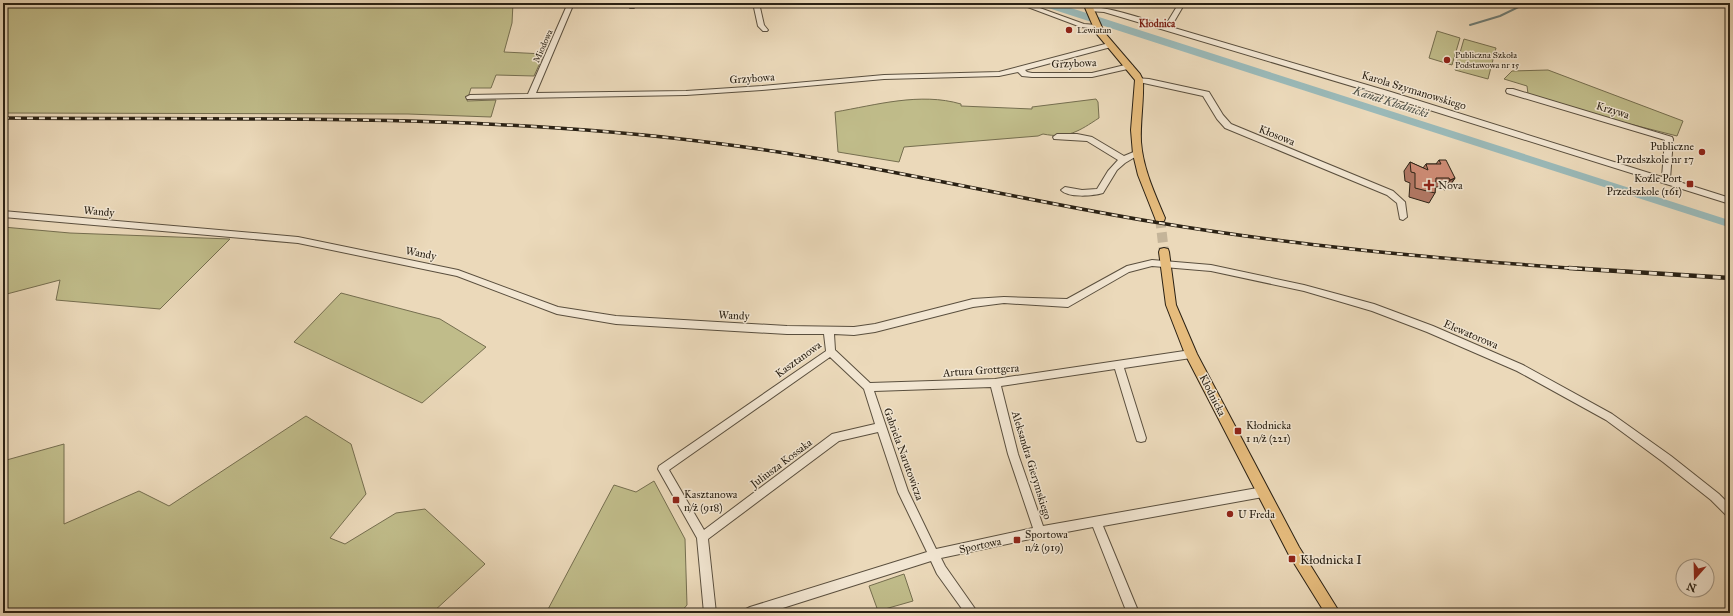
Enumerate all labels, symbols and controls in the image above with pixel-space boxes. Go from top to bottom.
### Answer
district label: Kłodnica [1139,18,1176,30]
place label: Lewiatan [1077,24,1112,35]
marker: Lewiatan [1064,25,1074,35]
street label: Miodowa [530,27,555,64]
place label: Publiczna Szkoła Podstawowa nr 15 [1455,49,1520,70]
marker: Publiczna Szkoła Podstawowa nr 15 [1442,55,1452,65]
street label: Grzybowa [1051,56,1097,71]
street label: Karola Szymanowskiego [1360,68,1468,113]
street label: Grzybowa [729,70,775,87]
water label: Kanał Kłodnicki [1351,83,1431,121]
street label: Krzywa [1595,99,1631,122]
street label: Kłosowa [1257,122,1297,149]
place label: Publiczne Przedszkole nr 17 [1616,140,1694,166]
marker: Publiczne Przedszkole nr 17 [1697,147,1707,157]
place label: Koźle Port Przedszkole (161) [1607,172,1682,198]
marker: Nova [1423,179,1435,191]
place label: Nova [1438,179,1463,192]
marker: Koźle Port Przedszkole (161) [1685,179,1695,189]
street label: Wandy [83,204,116,219]
street label: Wandy [404,244,438,263]
street label: Wandy [718,308,751,323]
street label: Elewatorowa [1441,317,1500,352]
street label: Kasztanowa [773,338,824,380]
street label: Artura Grottgera [941,361,1020,380]
street label: Kłodnicka [1196,372,1229,419]
street label: Gabriela Narutowicza [881,406,926,503]
street label: Aleksandra Gierymskiego [1009,408,1054,521]
place label: Kłodnicka 1 n/ż (221) [1246,419,1292,445]
marker: Kłodnicka 1 n/ż (221) [1233,426,1243,436]
street label: Juliusza Kossaka [747,436,816,492]
place label: Kasztanowa n/ż (918) [684,488,738,514]
marker: Kasztanowa n/ż (918) [671,495,681,505]
place label: U Freda [1238,508,1275,521]
marker: U Freda [1225,509,1235,519]
place label: Sportowa n/ż (919) [1025,528,1068,554]
street label: Sportowa [958,535,1003,556]
marker: Sportowa n/ż (919) [1012,535,1022,545]
place label: Kłodnicka I [1300,552,1362,568]
marker: Kłodnicka I [1287,554,1297,564]
north arrow [1675,558,1715,598]
text: N [1685,579,1698,595]

